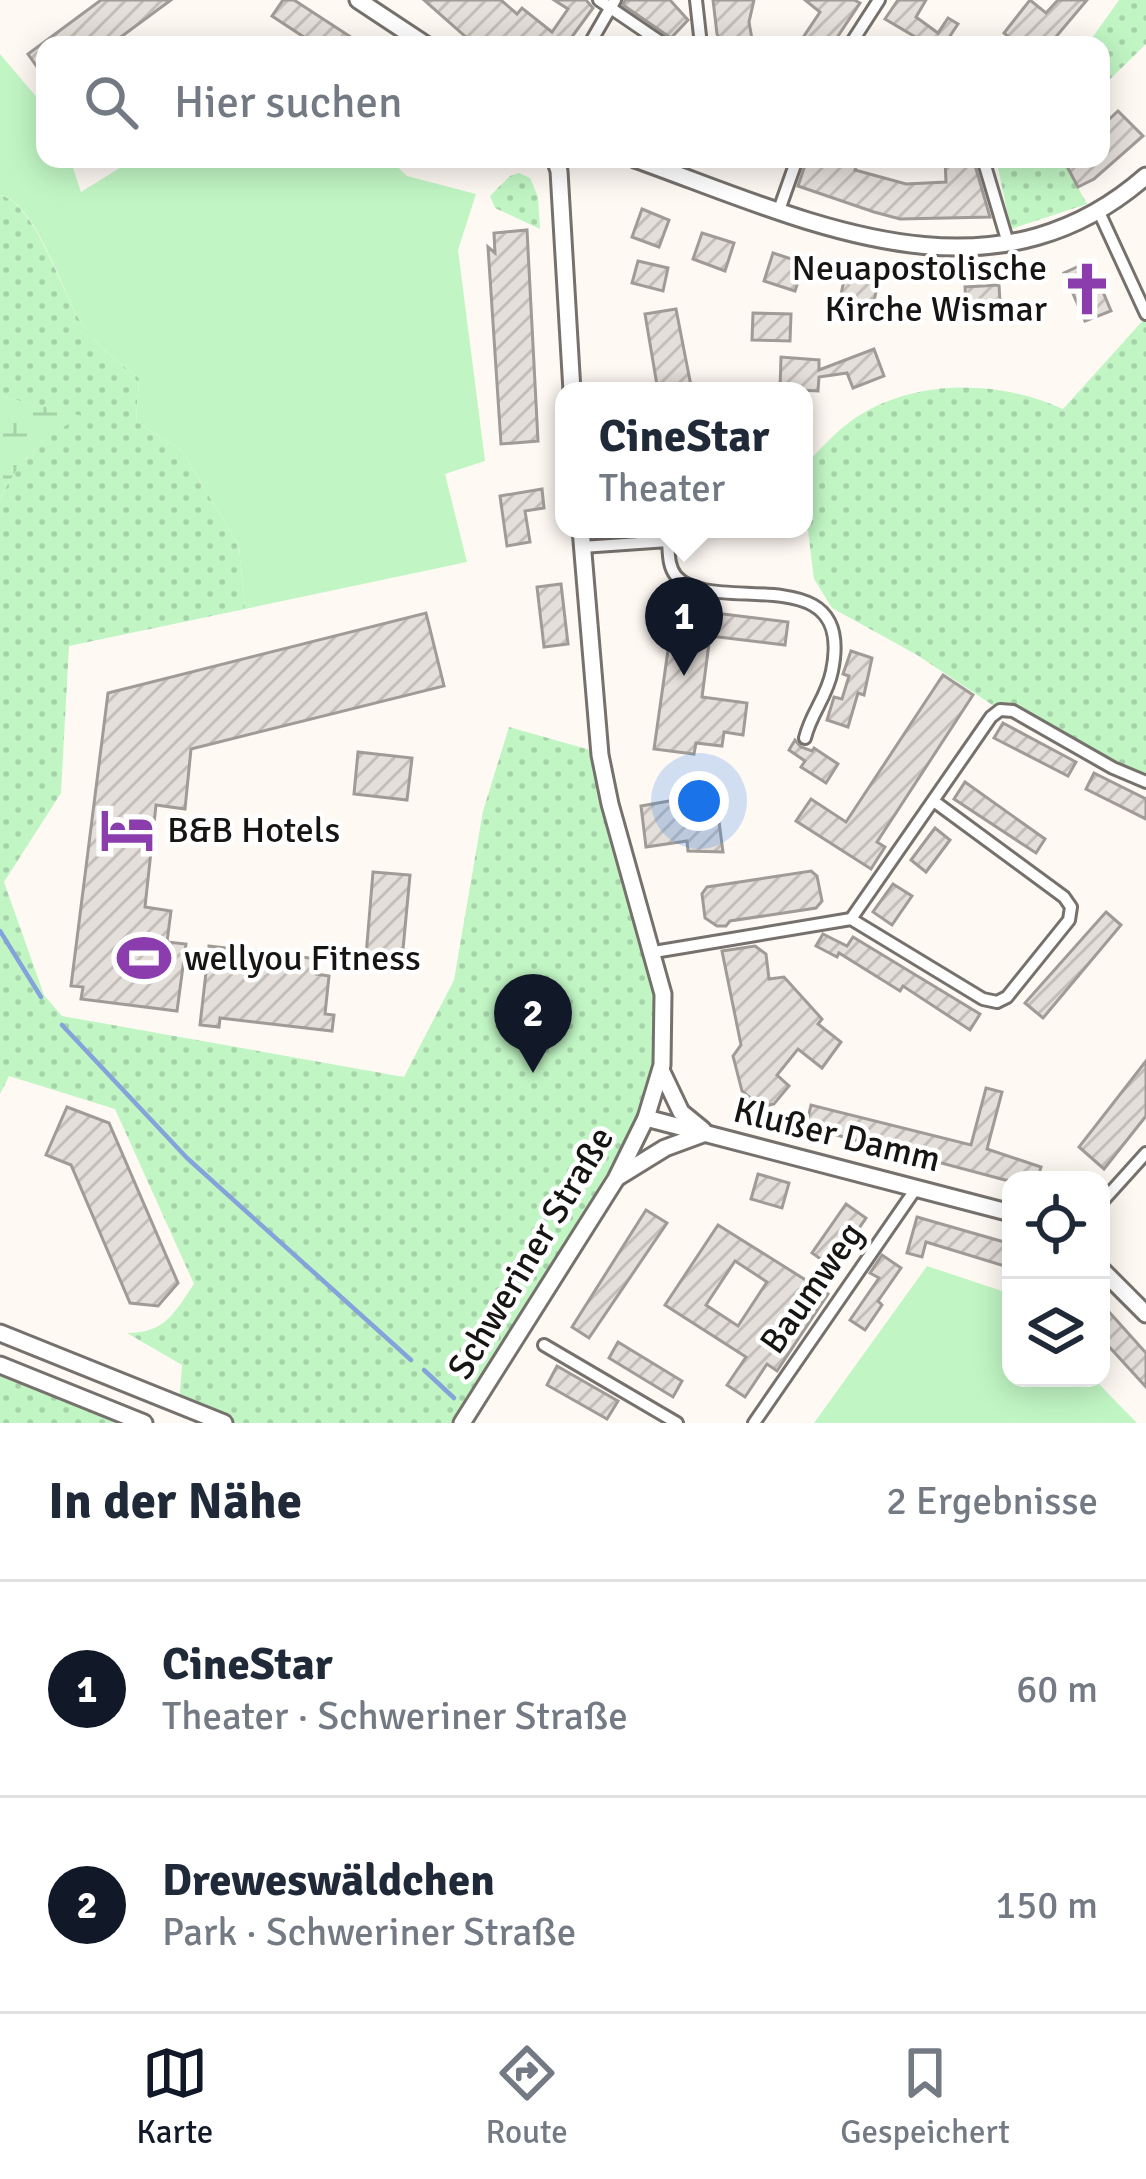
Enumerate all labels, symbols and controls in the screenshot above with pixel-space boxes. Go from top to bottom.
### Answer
search box [36,36,1110,168]
icon: search [78,69,144,135]
text: Hier suchen [174,75,403,130]
place label: Neuapostolische Kirche Wismar [792,246,1048,332]
church icon: Neuapostolische Kirche Wismar [1058,260,1116,318]
popup [555,382,813,538]
text: CineStar [599,409,769,464]
text: Theater [599,464,725,512]
pin: 1 [645,577,723,676]
your location [669,771,729,831]
hotel icon: B&B Hotels [98,801,156,859]
place label: B&B Hotels [167,808,340,853]
sports icon: wellyou Fitness [115,929,173,987]
place label: wellyou Fitness [184,936,421,981]
pin: 2 [494,974,572,1073]
street label: Klußer Damm [729,1088,945,1182]
street label: Schweriner Straße [438,1119,624,1387]
map controls [1002,1171,1110,1387]
button: locate [1002,1171,1110,1279]
street label: Baumweg [750,1213,874,1363]
button: layers [1002,1279,1110,1387]
text: In der Nähe [48,1470,302,1533]
text: 2 Ergebnisse [886,1477,1098,1525]
text: CineStar [162,1637,333,1692]
text: 1 [76,1665,98,1713]
text: 60 m [1016,1665,1098,1713]
text: Theater · Schweriner Straße [162,1692,628,1740]
text: Dreweswäldchen [162,1853,495,1908]
text: 2 [76,1881,98,1929]
text: 150 m [995,1881,1098,1929]
text: Park · Schweriner Straße [162,1908,576,1956]
tab: Karte [136,2040,213,2153]
tab: Route [486,2040,568,2153]
tab: Gespeichert [840,2040,1010,2153]

